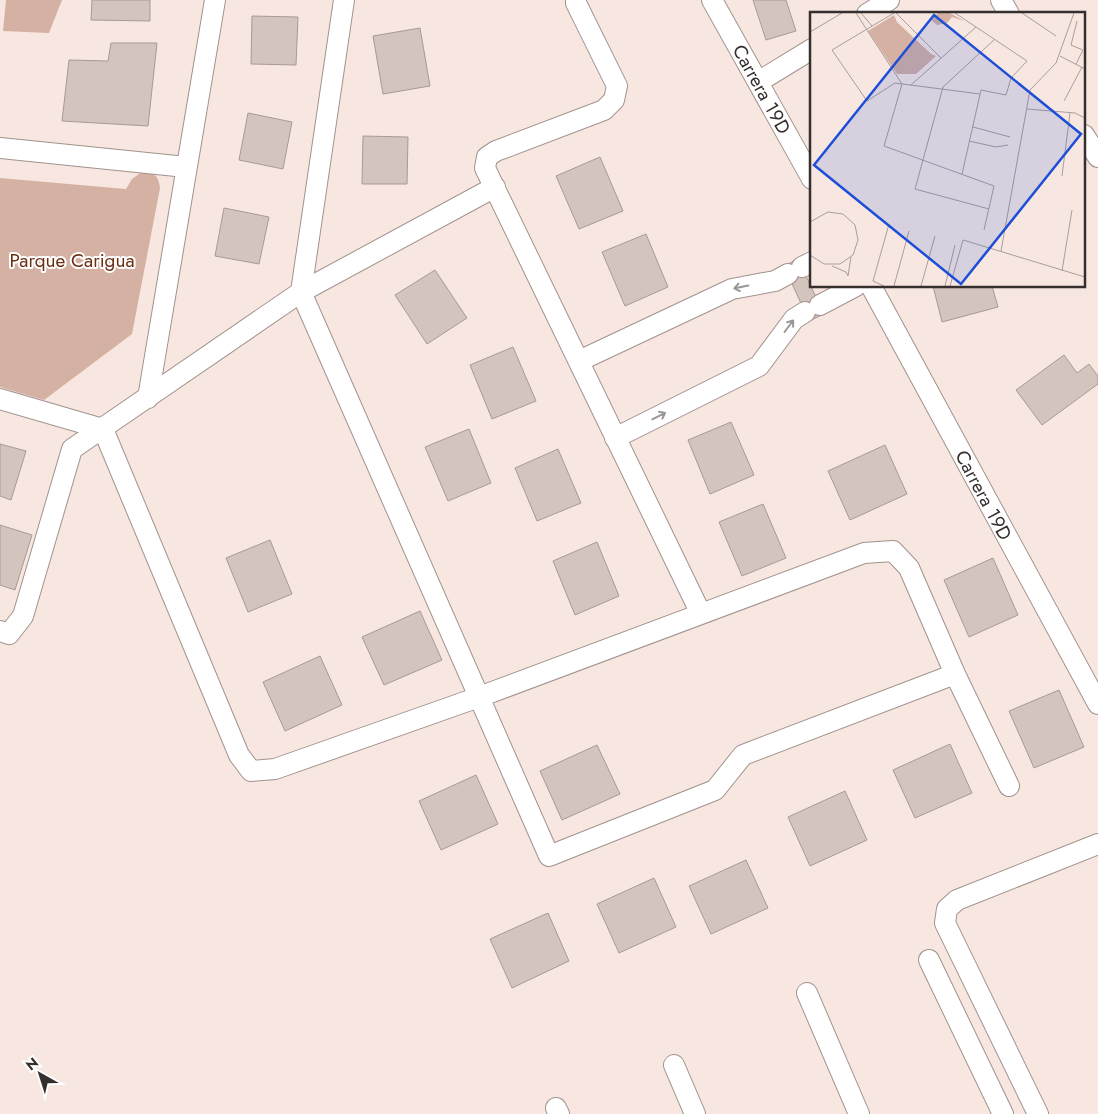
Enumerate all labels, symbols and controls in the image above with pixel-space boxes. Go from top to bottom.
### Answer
inset map [810,12,1086,288]
street label: Carrera 19D [726,40,797,139]
park label: Parque Carigua [9,247,135,274]
one-way arrow [734,283,750,293]
one-way arrow [784,319,795,332]
one-way arrow [651,411,666,420]
street label: Carrera 19D [949,445,1019,545]
north arrow [15,1049,65,1099]
text: N [21,1053,42,1075]

